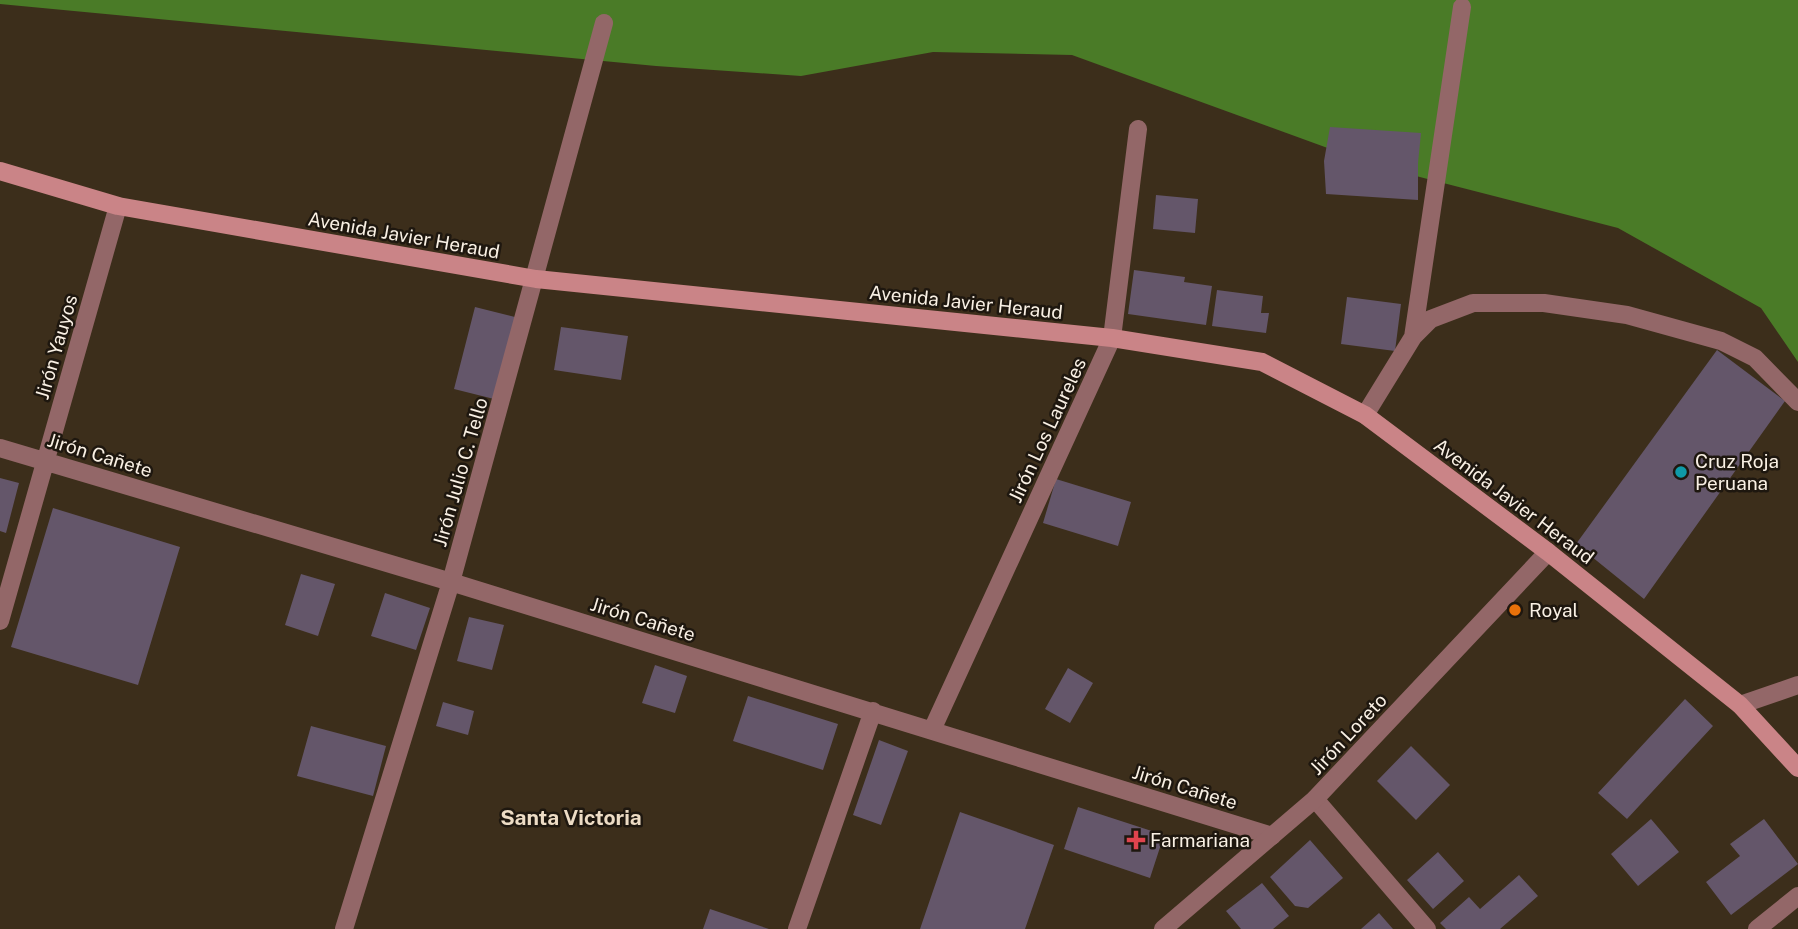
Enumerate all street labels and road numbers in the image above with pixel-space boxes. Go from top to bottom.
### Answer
street label: Avenida Javier Heraud [306,207,502,263]
street label: Avenida Javier Heraud [868,281,1064,323]
street label: Jirón Yauyos [31,292,81,402]
street label: Jirón Los Laureles [1004,354,1090,506]
street label: Jirón Julio C. Tello [428,395,492,549]
street label: Jirón Cañete [45,429,155,481]
street label: Avenida Javier Heraud [1430,434,1598,568]
street label: Jirón Cañete [588,593,698,645]
street label: Jirón Loreto [1305,689,1391,779]
street label: Jirón Cañete [1130,761,1240,813]

